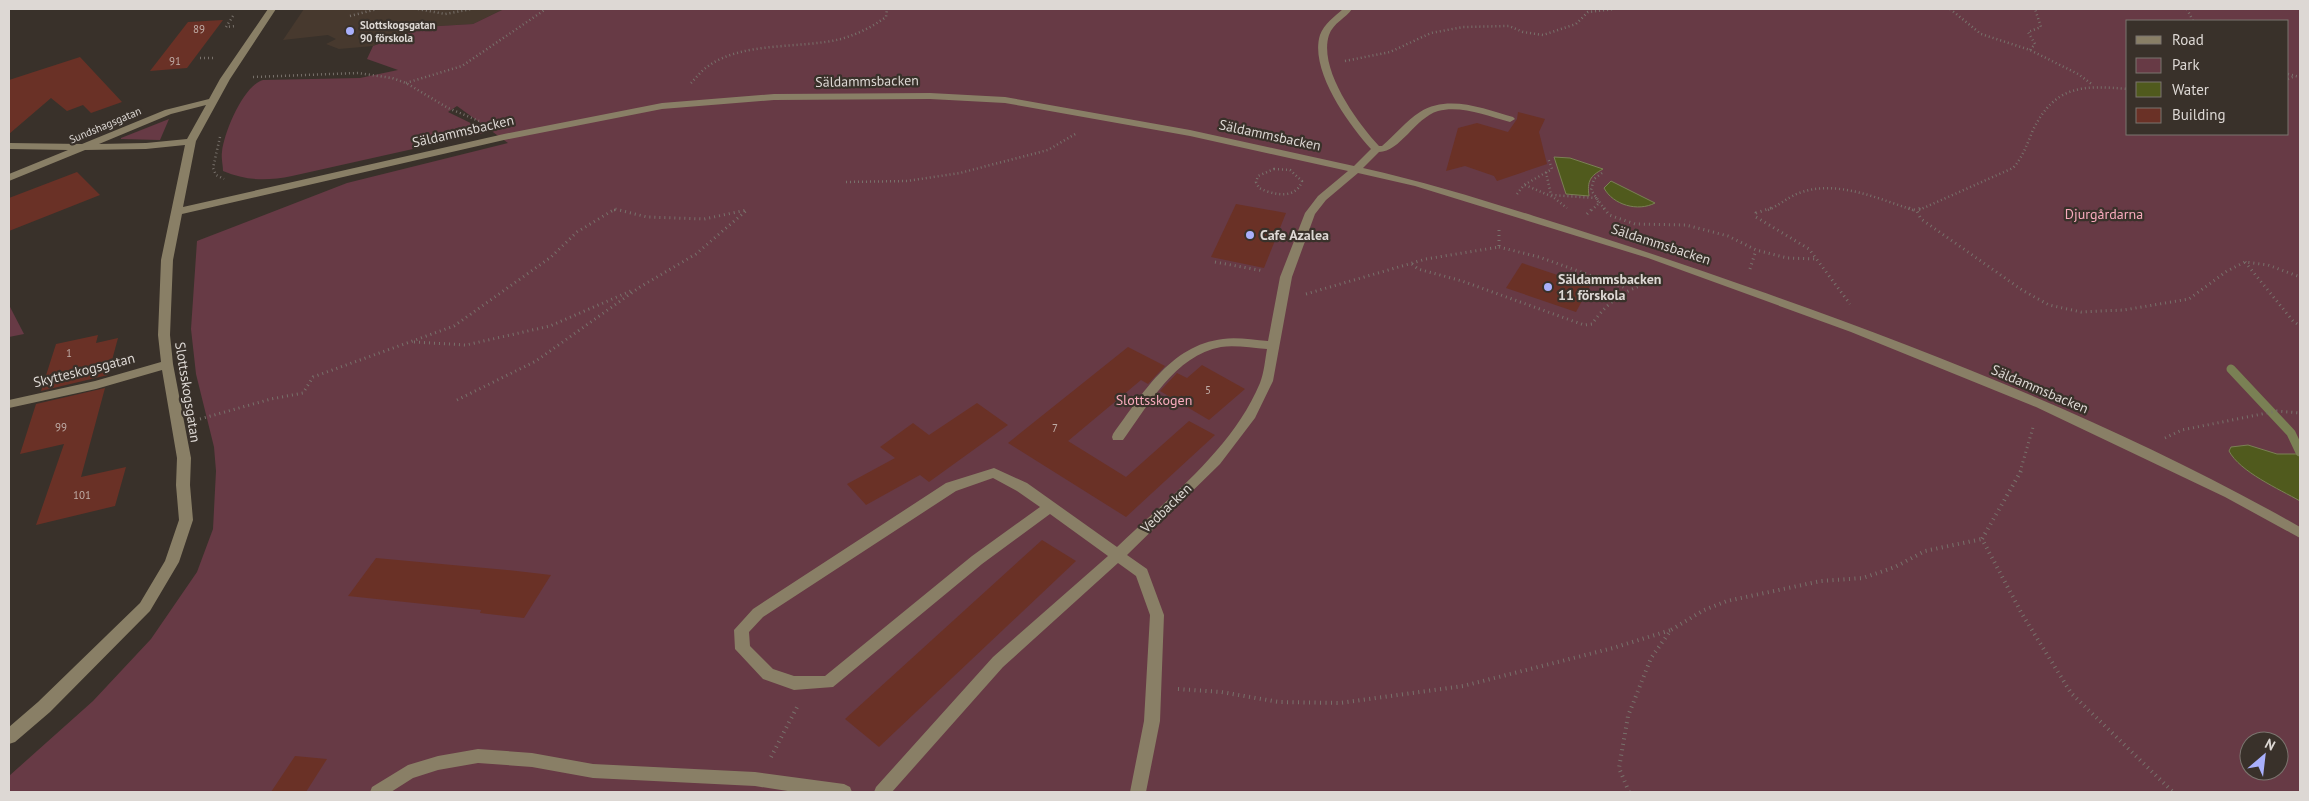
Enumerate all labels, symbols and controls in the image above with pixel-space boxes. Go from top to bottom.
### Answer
place label: Slottskogsgatan 90 förskola [360,18,436,45]
legend [2126,20,2289,135]
house number: 89 [193,22,205,36]
marker: Slottskogsgatan 90 förskola [344,25,356,37]
text: Road [2172,30,2204,49]
house number: 91 [169,54,181,68]
text: Park [2172,55,2200,74]
street label: Säldammsbacken [815,71,919,91]
text: Water [2172,80,2209,99]
street label: Sundshagsgatan [67,104,143,146]
text: Building [2172,105,2226,124]
street label: Säldammsbacken [410,111,516,151]
street label: Säldammsbacken [1217,115,1323,155]
park label: Djurgårdarna [2065,205,2143,223]
street label: Säldammsbacken [1609,219,1713,269]
place label: Cafe Azalea [1260,226,1329,244]
marker: Cafe Azalea [1244,229,1256,241]
place label: Säldammsbacken 11 förskola [1558,270,1661,304]
marker: Säldammsbacken 11 förskola [1542,281,1554,293]
street label: Slottsskogsgatan [171,340,205,444]
house number: 1 [66,346,72,360]
street label: Skytteskogsgatan [31,349,137,391]
street label: Säldammsbacken [1989,360,2091,418]
house number: 5 [1205,383,1211,397]
park label: Slottsskogen [1116,391,1192,409]
house number: 99 [55,420,67,434]
house number: 7 [1052,421,1058,435]
street label: Vedbacken [1136,479,1195,537]
house number: 101 [73,488,91,502]
north arrow [2239,731,2289,781]
text: N [2262,734,2278,755]

